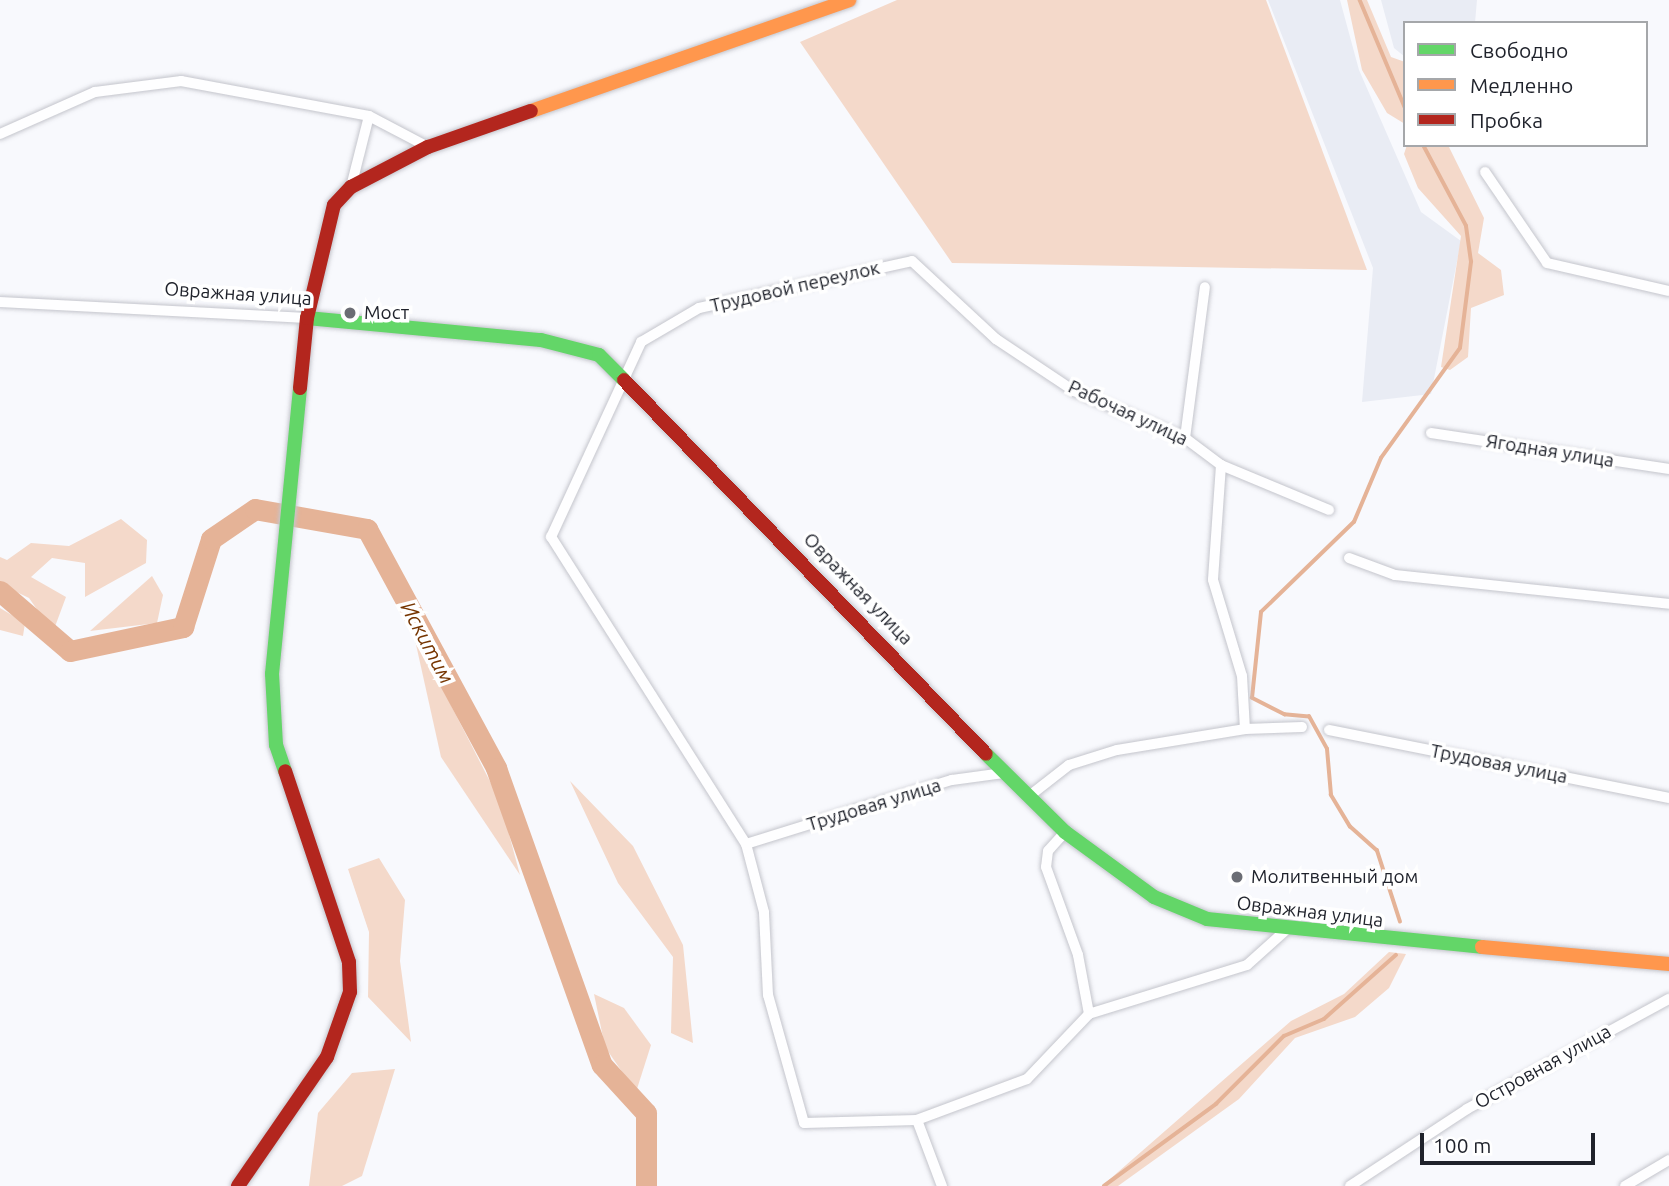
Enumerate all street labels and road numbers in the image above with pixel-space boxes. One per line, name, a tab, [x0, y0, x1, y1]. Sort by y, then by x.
street label: Трудовой переулок	[708, 256, 882, 318]
street label: Овражная улица	[164, 277, 312, 311]
street label: Рабочая улица	[1065, 375, 1191, 451]
street label: Ягодная улица	[1484, 430, 1616, 472]
street label: Овражная улица	[799, 528, 917, 650]
street label: Трудовая улица	[1429, 740, 1569, 788]
street label: Трудовая улица	[804, 774, 944, 836]
street label: Овражная улица	[1235, 892, 1385, 932]
street label: Островная улица	[1471, 1020, 1615, 1114]

